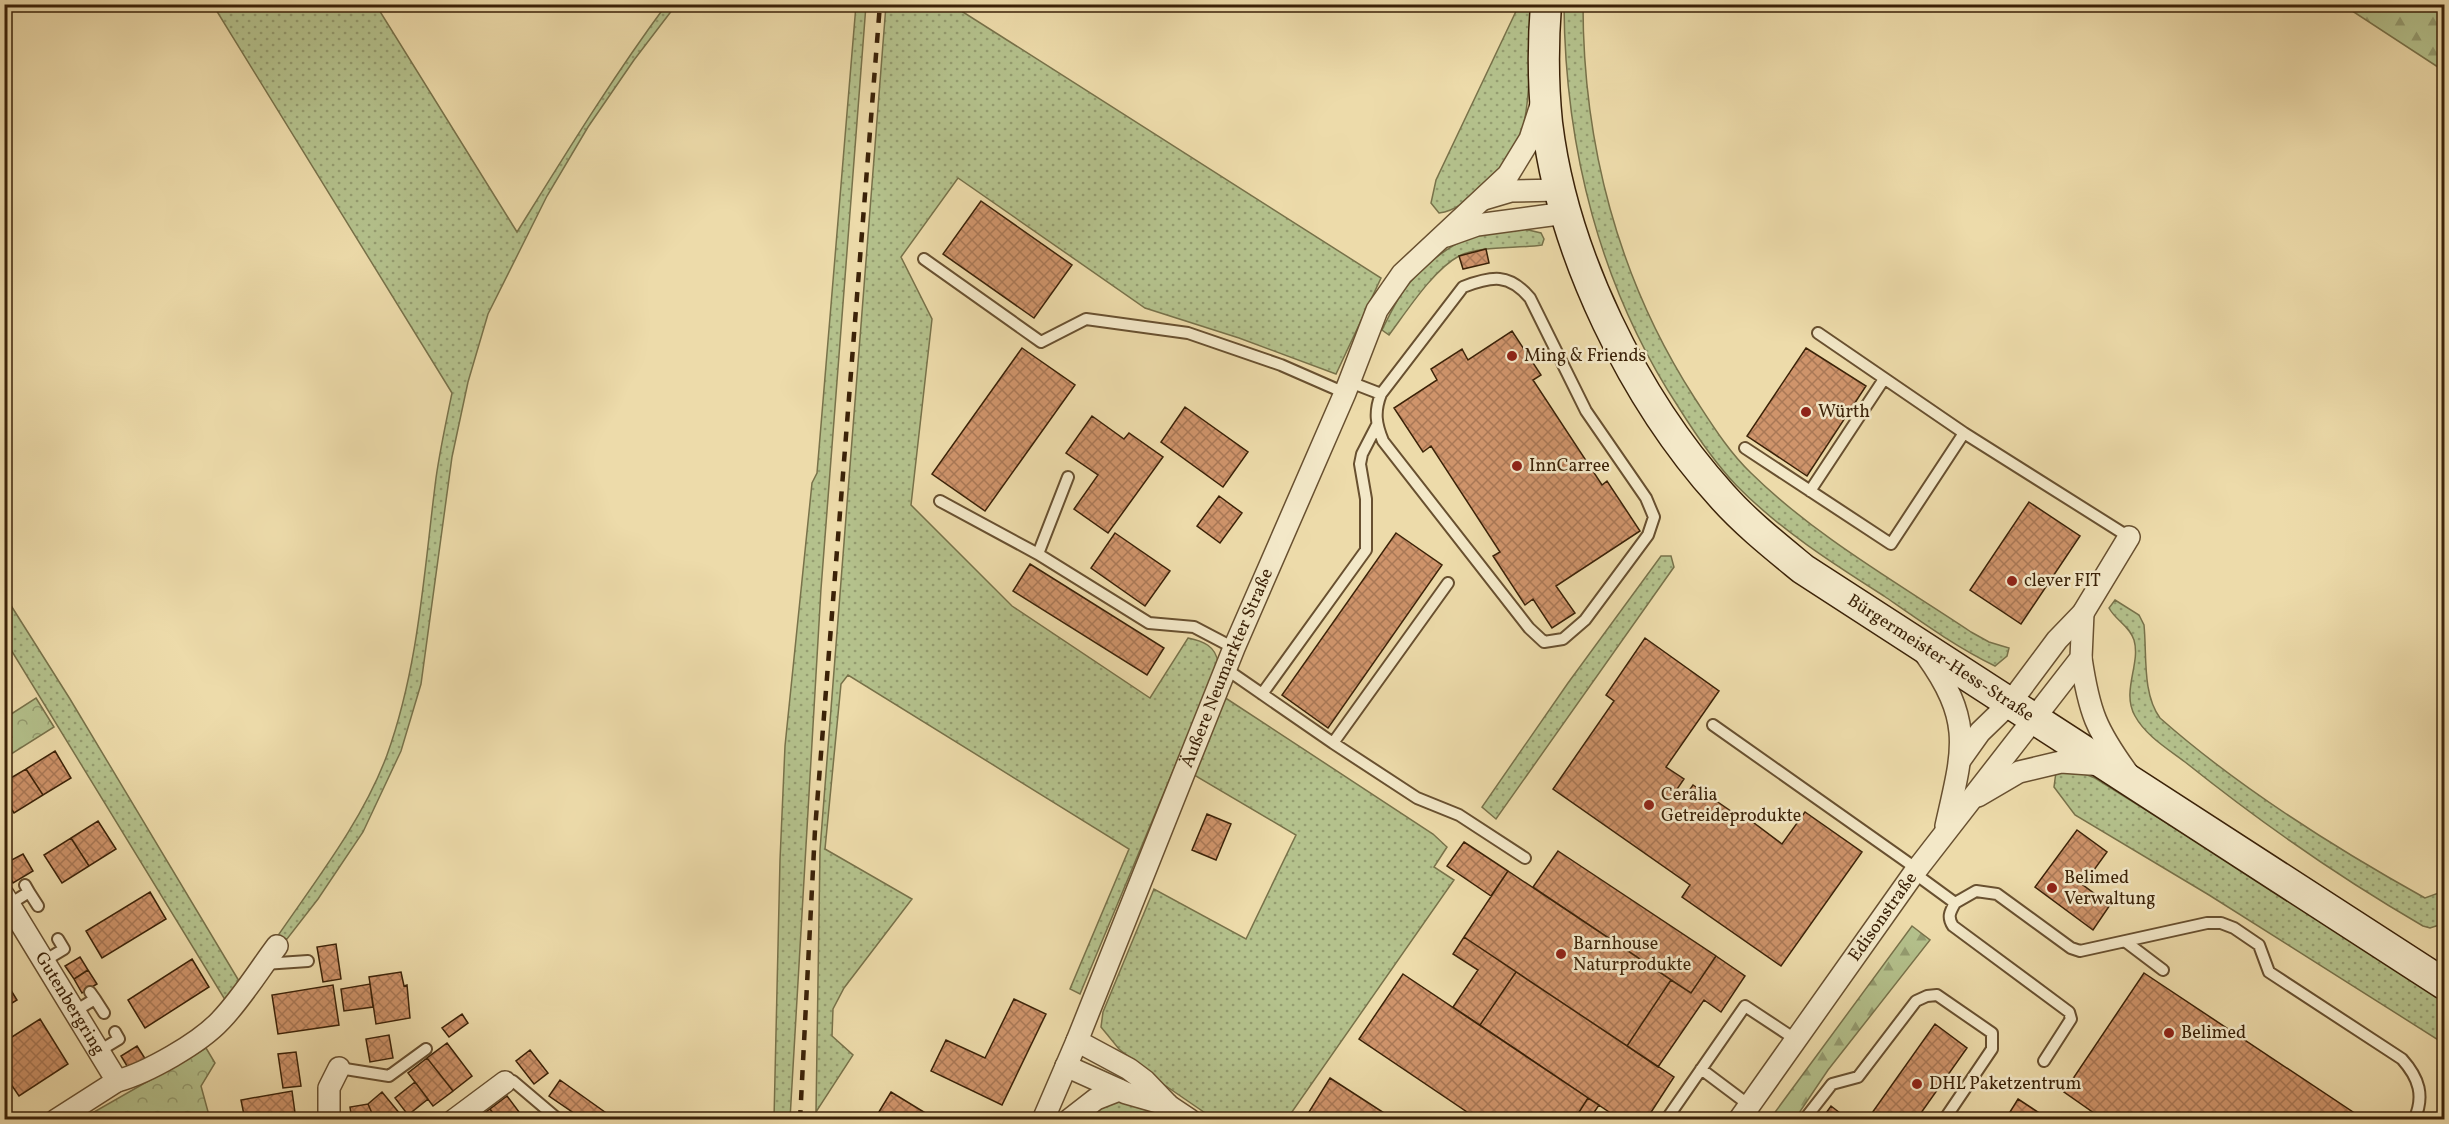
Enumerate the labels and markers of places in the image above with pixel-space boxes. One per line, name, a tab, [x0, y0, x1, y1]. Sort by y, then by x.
place label: Ming & Friends	[1524, 344, 1646, 369]
marker: Ming & Friends	[1505, 349, 1519, 363]
place label: Würth	[1818, 400, 1870, 425]
marker: Würth	[1799, 405, 1813, 419]
place label: InnCarree	[1529, 454, 1610, 479]
marker: InnCarree	[1510, 459, 1524, 473]
place label: clever FIT	[2024, 569, 2101, 594]
marker: clever FIT	[2005, 574, 2019, 588]
place label: Ceralia Getreideprodukte	[1661, 783, 1801, 829]
marker: Ceralia Getreideprodukte	[1642, 798, 1656, 812]
place label: Belimed Verwaltung	[2064, 866, 2155, 912]
marker: Belimed Verwaltung	[2045, 881, 2059, 895]
place label: Barnhouse Naturprodukte	[1573, 932, 1691, 978]
marker: Barnhouse Naturprodukte	[1554, 947, 1568, 961]
place label: Belimed	[2181, 1021, 2246, 1046]
marker: Belimed	[2162, 1026, 2176, 1040]
place label: DHL Paketzentrum	[1929, 1072, 2081, 1097]
marker: DHL Paketzentrum	[1910, 1077, 1924, 1091]

